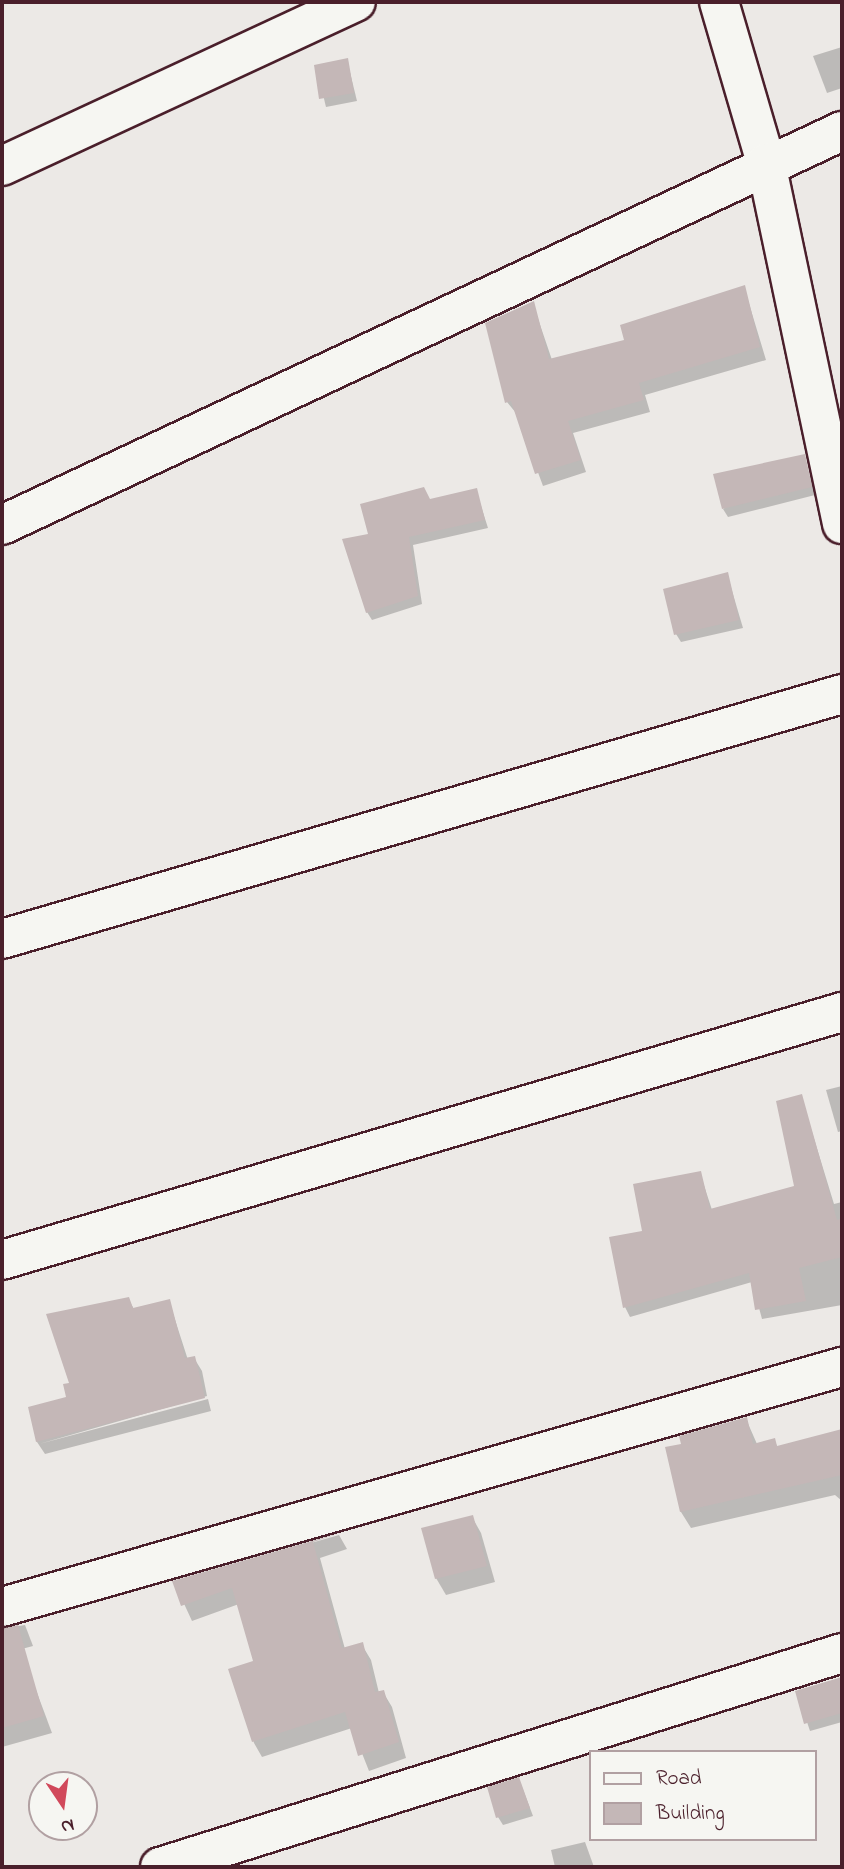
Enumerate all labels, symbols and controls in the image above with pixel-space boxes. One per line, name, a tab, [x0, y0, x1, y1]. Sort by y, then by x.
legend	[588, 1750, 816, 1841]
text: Road	[656, 1764, 702, 1794]
north arrow	[28, 1771, 98, 1841]
text: Building	[656, 1799, 725, 1829]
text: N	[58, 1810, 77, 1840]

